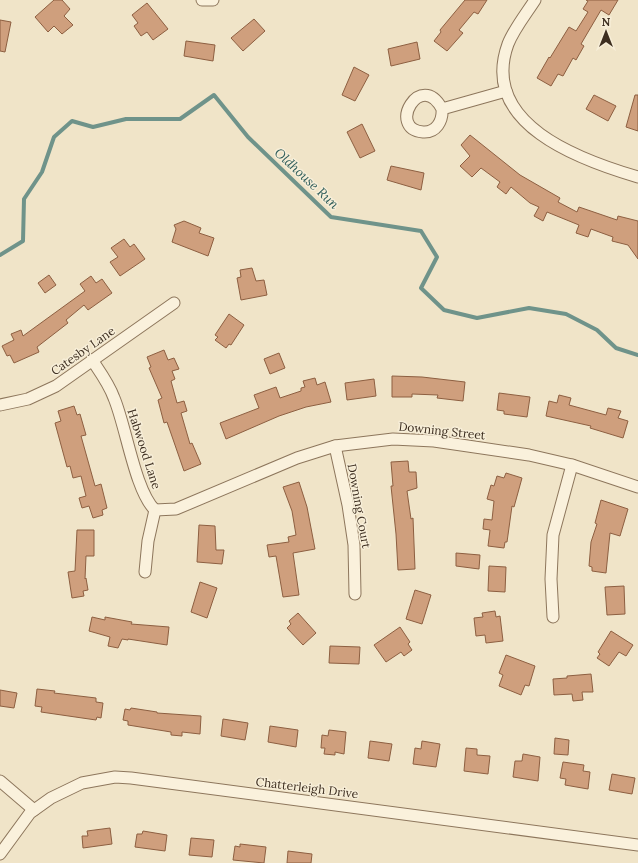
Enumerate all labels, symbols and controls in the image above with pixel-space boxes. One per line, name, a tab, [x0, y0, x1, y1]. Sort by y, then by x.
north arrow	[586, 12, 626, 52]
text: N	[602, 15, 611, 29]
water label: Oldhouse Run	[271, 144, 342, 213]
street label: Catesby Lane	[48, 323, 118, 378]
street label: Habwood Lane	[124, 407, 165, 491]
street label: Downing Street	[398, 418, 487, 443]
street label: Downing Court	[345, 462, 374, 550]
street label: Chatterleigh Drive	[255, 774, 360, 801]

